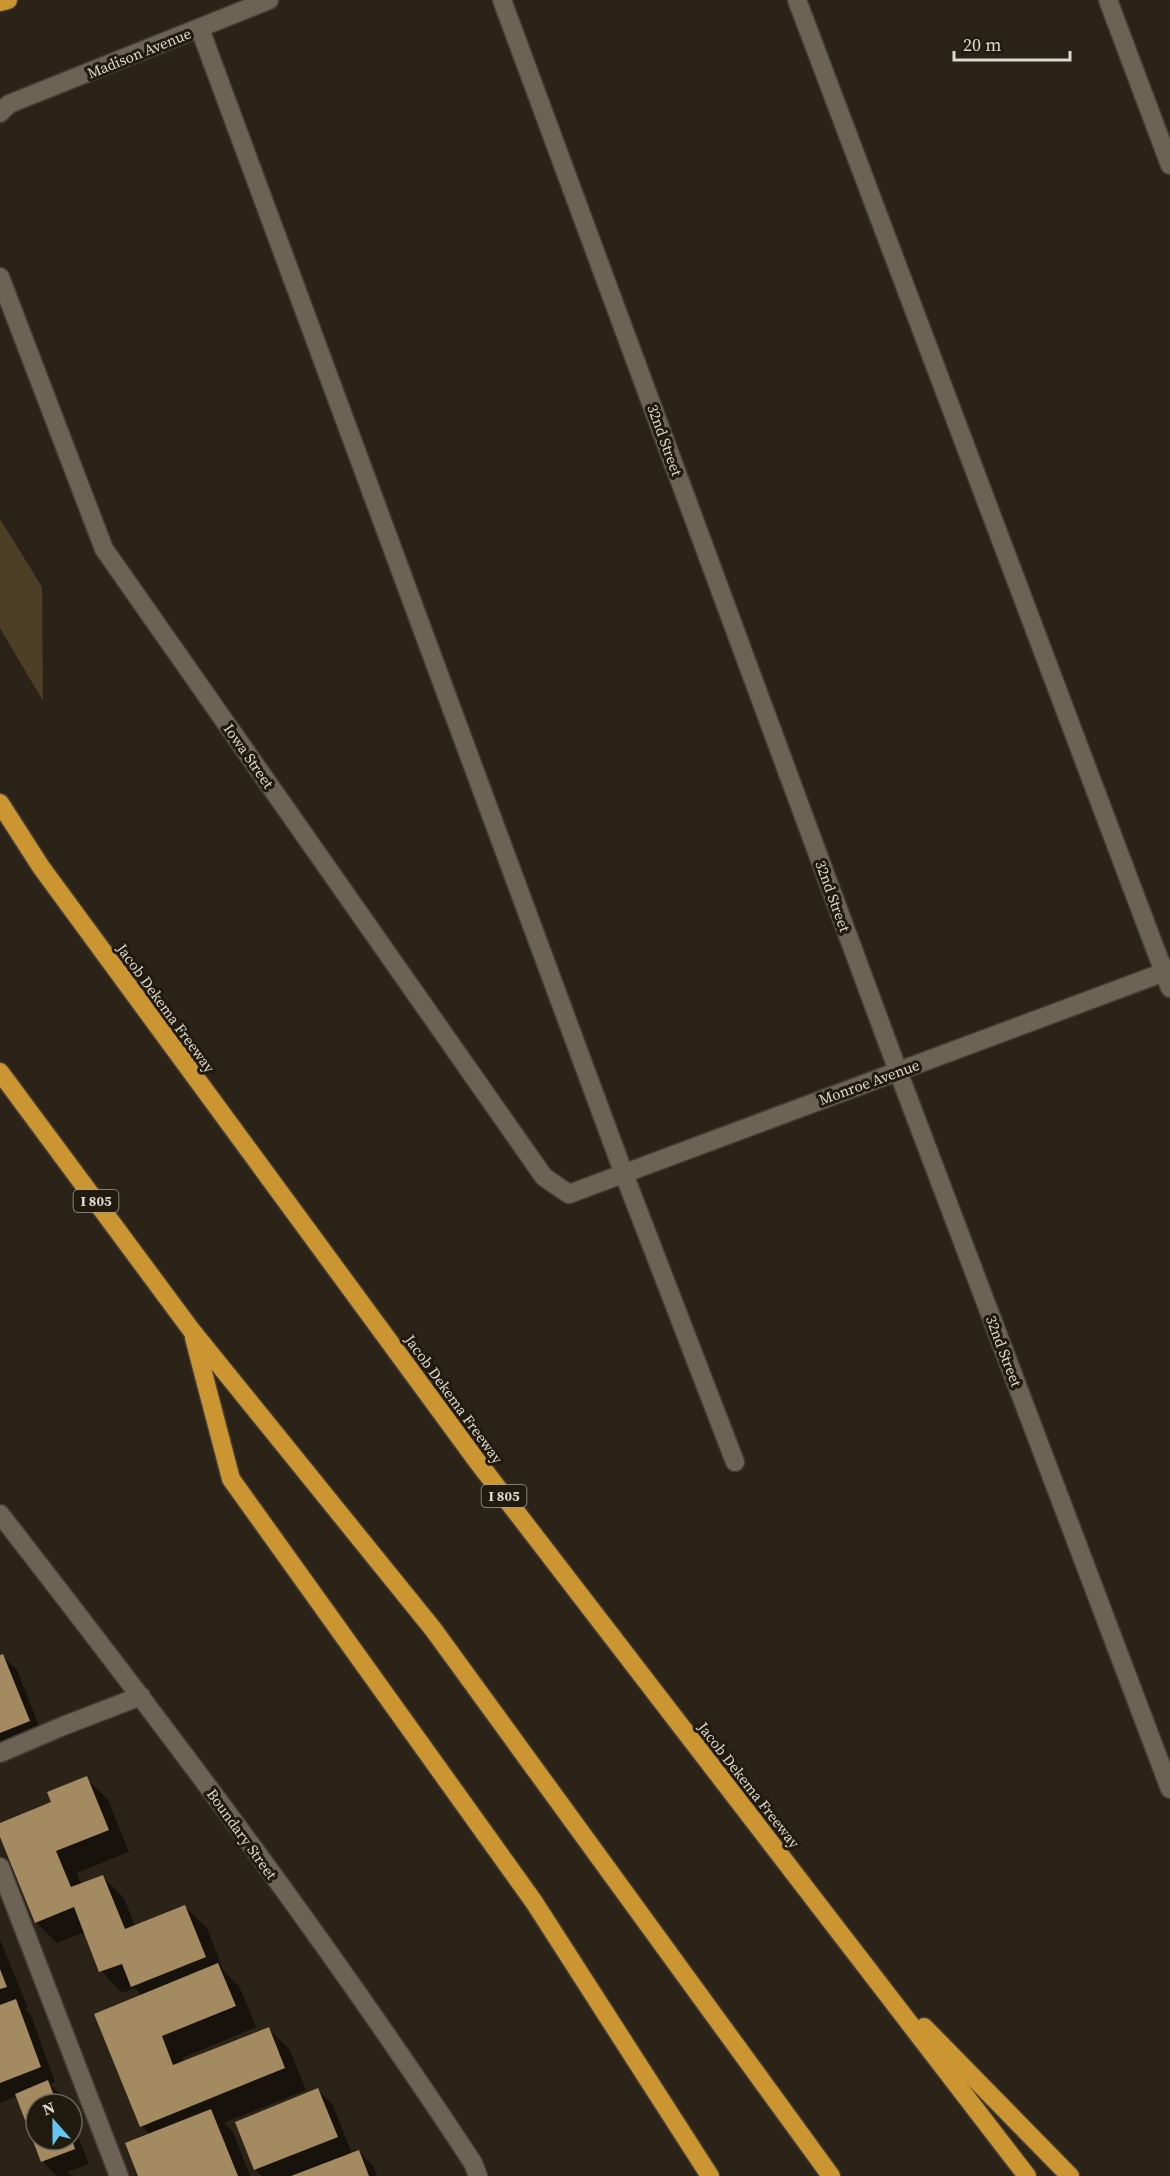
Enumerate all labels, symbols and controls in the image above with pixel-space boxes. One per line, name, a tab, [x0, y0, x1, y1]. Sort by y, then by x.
street label: Madison Avenue	[84, 22, 194, 83]
scale bar	[954, 24, 1070, 62]
text: 20 m	[963, 32, 1001, 57]
street label: 32nd Street	[642, 401, 688, 479]
street label: Iowa Street	[219, 719, 279, 793]
street label: 32nd Street	[810, 857, 856, 935]
street label: Jacob Dekema Freeway	[111, 938, 220, 1077]
street label: Monroe Avenue	[816, 1054, 922, 1110]
road number: I 805	[74, 1190, 118, 1212]
street label: 32nd Street	[981, 1312, 1027, 1390]
street label: Jacob Dekema Freeway	[399, 1329, 508, 1468]
road number: I 805	[482, 1485, 526, 1507]
street label: Jacob Dekema Freeway	[692, 1717, 805, 1853]
street label: Boundary Street	[202, 1784, 282, 1884]
north arrow	[24, 2092, 84, 2152]
text: N	[39, 2096, 58, 2120]

